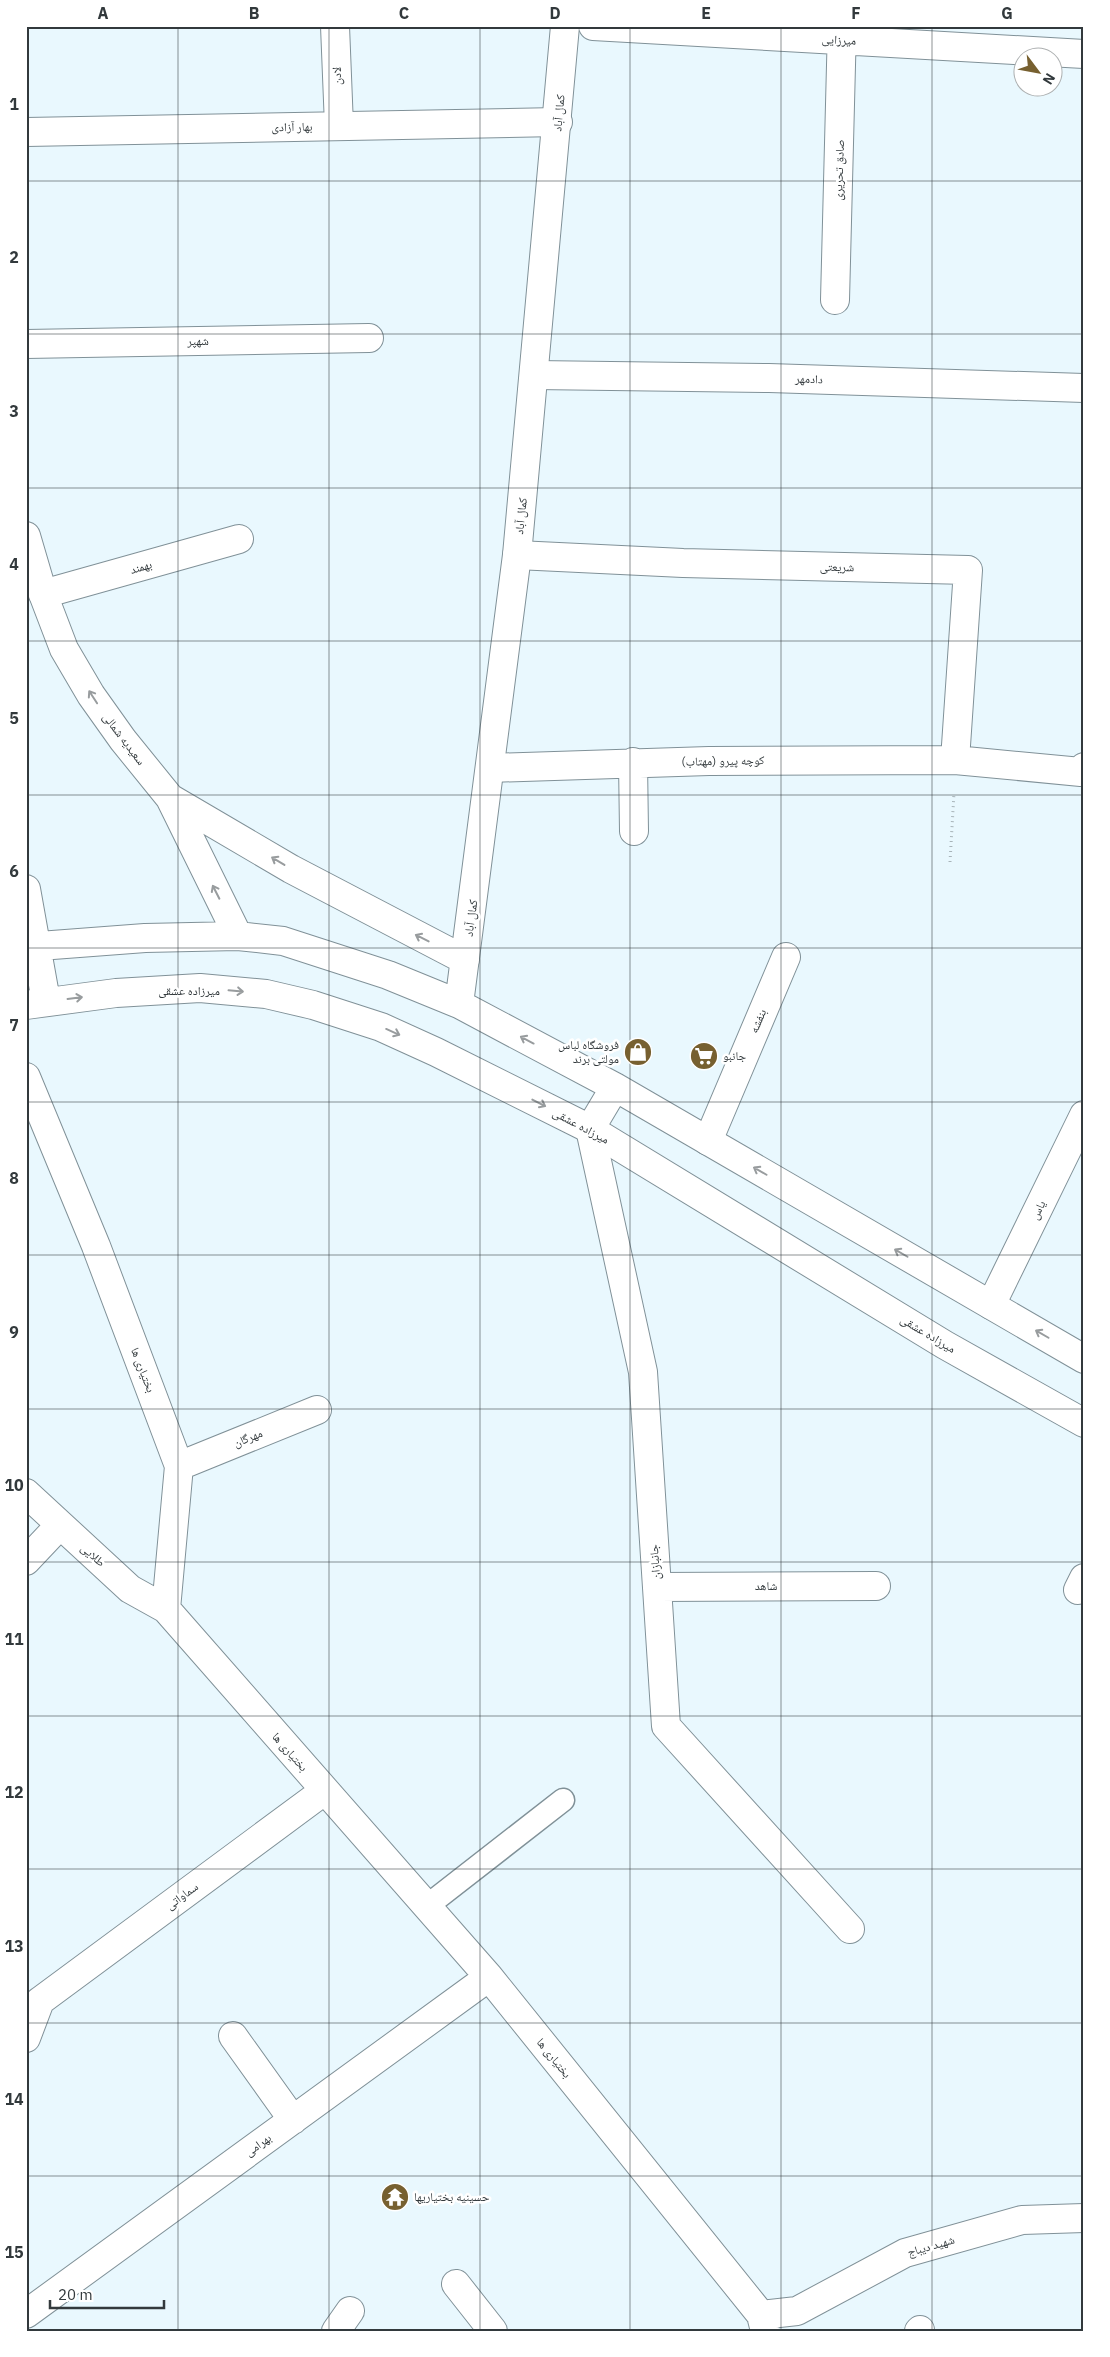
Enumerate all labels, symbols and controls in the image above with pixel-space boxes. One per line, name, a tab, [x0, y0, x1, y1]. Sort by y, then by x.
text: A	[98, 3, 109, 23]
text: B	[249, 3, 260, 23]
text: C	[399, 3, 409, 23]
text: D	[549, 3, 561, 23]
text: E	[701, 3, 711, 23]
text: F	[851, 3, 861, 23]
text: G	[1001, 3, 1013, 23]
street label: میرزایی	[821, 31, 857, 48]
north arrow	[1012, 48, 1062, 98]
street label: لادن	[329, 67, 344, 85]
text: N	[1039, 70, 1059, 88]
text: 1	[9, 94, 19, 114]
street label: کمال آباد	[549, 94, 568, 132]
street label: بهار آزادی	[271, 119, 313, 135]
street label: صادق تحریری	[830, 139, 847, 201]
text: 2	[9, 247, 19, 267]
street label: شهپر	[186, 333, 209, 348]
street label: دادمهر	[794, 370, 823, 386]
text: 3	[9, 401, 19, 421]
street label: کمال آباد	[511, 497, 530, 535]
text: 4	[9, 554, 19, 574]
street label: بهمند	[128, 556, 154, 577]
street label: شریعتی	[820, 559, 854, 575]
one-way arrow	[88, 690, 98, 704]
text: 5	[9, 708, 19, 728]
street label: سعیدیه شمالی	[100, 709, 149, 768]
street label: کوچه پیرو (مهتاب)	[681, 752, 765, 769]
one-way arrow	[272, 856, 286, 866]
text: 6	[9, 861, 19, 881]
one-way arrow	[211, 885, 221, 900]
street label: کمال آباد	[460, 898, 481, 937]
one-way arrow	[414, 933, 429, 943]
street label: میرزاده عشقی	[158, 983, 220, 998]
one-way arrow	[228, 987, 244, 996]
one-way arrow	[66, 993, 82, 1003]
street label: بنفشه	[746, 1006, 770, 1035]
text: 7	[9, 1015, 19, 1035]
one-way arrow	[385, 1028, 400, 1038]
one-way arrow	[520, 1035, 535, 1045]
place label: فروشگاه لباس مولتی برند	[558, 1037, 619, 1066]
shop icon: فروشگاه لباس مولتی برند	[623, 1037, 653, 1067]
supermarket icon: جانبو	[689, 1041, 719, 1071]
place label: جانبو	[723, 1048, 746, 1063]
one-way arrow	[531, 1099, 546, 1109]
street label: میرزاده عشقی	[550, 1104, 612, 1147]
one-way arrow	[754, 1166, 768, 1176]
text: 8	[9, 1168, 19, 1188]
street label: یاس	[1027, 1198, 1049, 1222]
one-way arrow	[894, 1248, 909, 1257]
street label: میرزاده عشقی	[898, 1311, 959, 1356]
text: 9	[9, 1322, 19, 1342]
one-way arrow	[1035, 1329, 1049, 1339]
street label: بختیاری ها	[128, 1345, 159, 1395]
street label: مهرگان	[231, 1425, 265, 1450]
text: 10	[4, 1475, 24, 1495]
street label: طلایی	[78, 1540, 109, 1570]
street label: جانبازان	[646, 1544, 664, 1580]
street label: شاهد	[755, 1578, 777, 1593]
text: 11	[4, 1629, 24, 1649]
street label: بختیاری ها	[269, 1729, 311, 1775]
text: 12	[4, 1782, 24, 1802]
street label: سماواتی	[162, 1879, 201, 1912]
text: 13	[4, 1936, 24, 1956]
street label: بختیاری ها	[533, 2035, 575, 2081]
text: 14	[4, 2089, 24, 2109]
street label: بهرامی	[241, 2130, 274, 2160]
temple icon: حسینیه بختیاریها	[380, 2182, 410, 2212]
place label: حسینیه بختیاریها	[414, 2189, 490, 2204]
street label: شهید دیباج	[905, 2232, 956, 2260]
text: 15	[4, 2242, 24, 2262]
scale bar	[50, 2277, 164, 2309]
text: 20 m	[58, 2285, 93, 2304]

